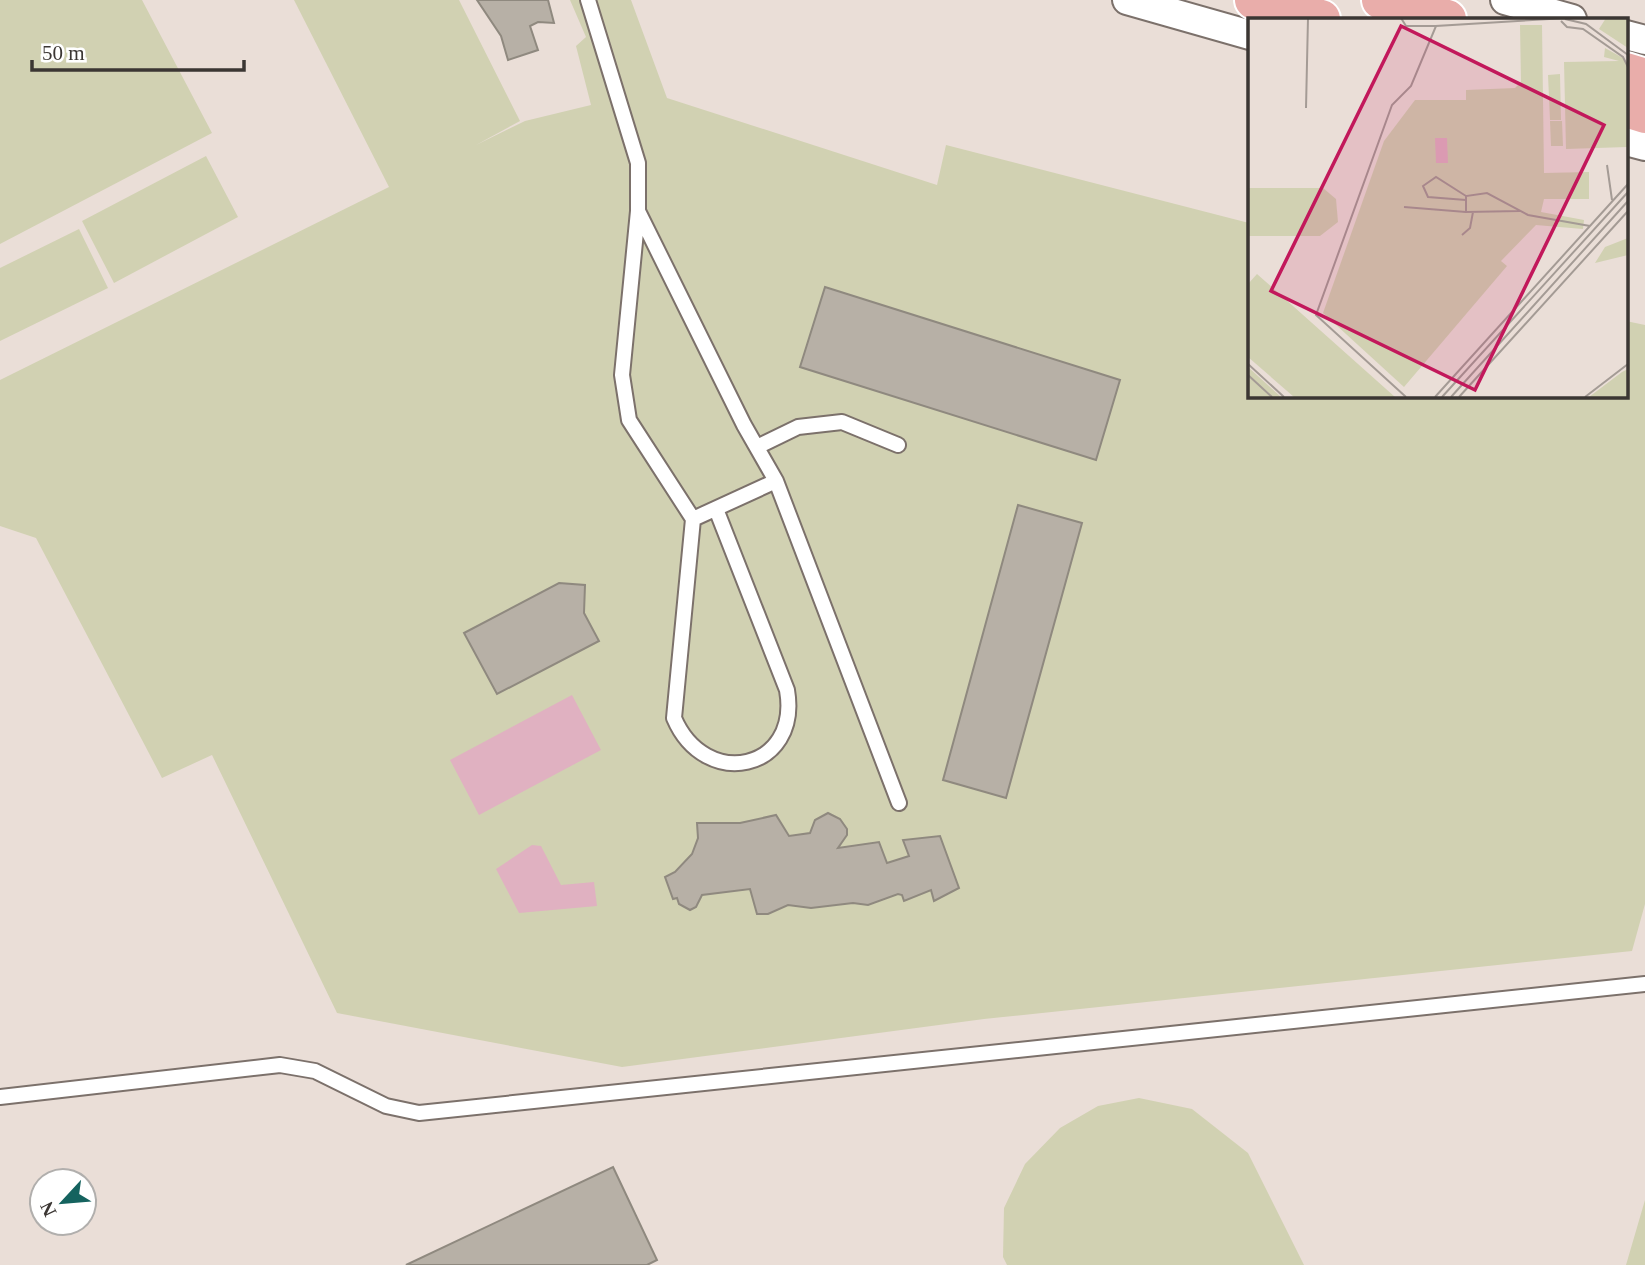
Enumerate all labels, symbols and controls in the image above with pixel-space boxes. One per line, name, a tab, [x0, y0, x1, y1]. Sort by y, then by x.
inset map	[1248, 18, 1628, 397]
scale bar	[32, 28, 243, 72]
text: 50 m	[42, 41, 85, 65]
north arrow	[28, 1167, 98, 1237]
text: N	[36, 1198, 61, 1220]

